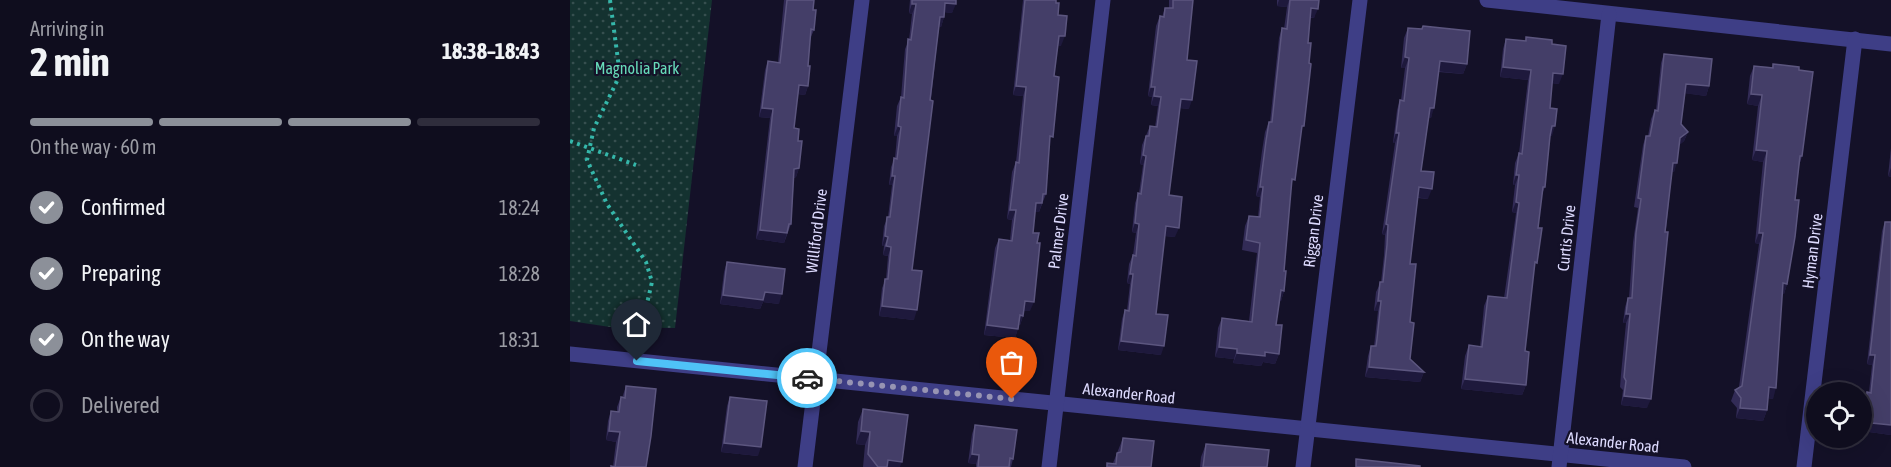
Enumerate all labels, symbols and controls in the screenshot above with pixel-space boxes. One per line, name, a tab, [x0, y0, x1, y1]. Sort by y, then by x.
text: Arriving in	[30, 17, 104, 40]
text: 18:38–18:43	[442, 38, 540, 64]
text: 2 min	[30, 40, 110, 84]
park label: Magnolia Park	[595, 59, 679, 78]
text: On the way · 60 m	[30, 135, 156, 158]
street label: Williford Drive	[802, 188, 830, 274]
icon: check	[30, 191, 63, 224]
street label: Palmer Drive	[1044, 192, 1072, 270]
text: Confirmed	[81, 194, 166, 220]
street label: Riggan Drive	[1300, 194, 1327, 269]
text: 18:24	[499, 196, 540, 219]
street label: Curtis Drive	[1554, 204, 1578, 272]
street label: Hyman Drive	[1798, 212, 1827, 290]
icon: check	[30, 257, 63, 290]
text: Preparing	[81, 260, 161, 286]
text: 18:28	[499, 262, 540, 285]
pin	[611, 299, 662, 361]
icon: home	[620, 308, 653, 341]
icon: check	[30, 323, 63, 356]
text: On the way	[81, 326, 170, 352]
text: 18:31	[499, 328, 540, 351]
pin	[986, 337, 1037, 399]
icon: bag	[995, 346, 1028, 379]
courier	[777, 348, 837, 408]
icon: car	[791, 362, 824, 395]
street label: Alexander Road	[1082, 379, 1176, 407]
map controls	[1806, 382, 1872, 448]
button: locate	[1806, 382, 1872, 448]
text: Delivered	[81, 392, 160, 418]
street label: Alexander Road	[1566, 428, 1660, 456]

